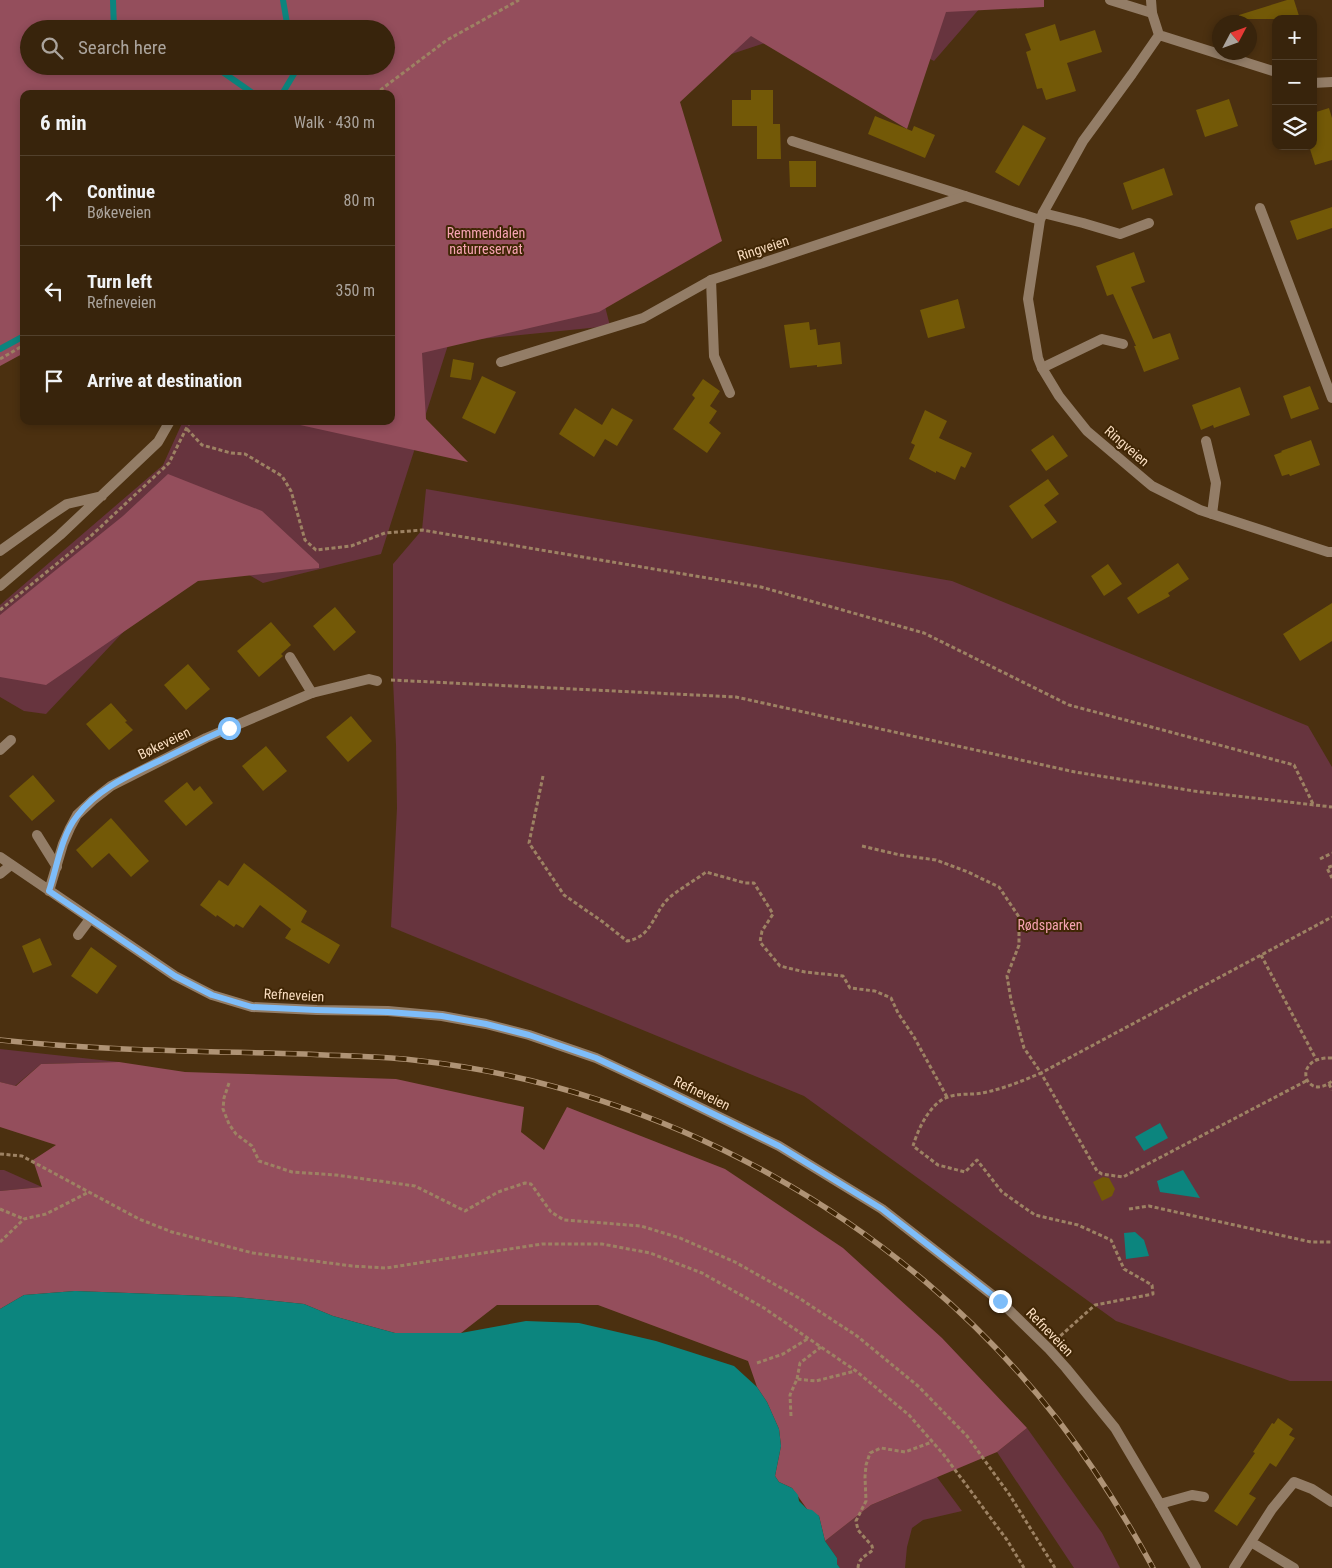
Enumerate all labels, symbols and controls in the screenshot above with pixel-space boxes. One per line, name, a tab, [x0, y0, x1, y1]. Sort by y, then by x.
north arrow	[1212, 15, 1257, 60]
map controls	[1272, 15, 1317, 150]
button: +	[1272, 15, 1317, 60]
search box	[20, 20, 395, 75]
icon: search	[38, 34, 66, 62]
text: Search here	[78, 36, 166, 59]
button: −	[1272, 60, 1317, 105]
button: layers	[1272, 105, 1317, 150]
text: 6 min	[40, 111, 87, 135]
text: Walk · 430 m	[294, 113, 375, 132]
text: Continue	[87, 180, 155, 203]
icon: ahead	[40, 187, 68, 215]
text: 80 m	[343, 191, 375, 210]
text: Bøkeveien	[87, 203, 151, 222]
park label: Remmendalen naturreservat	[447, 225, 525, 257]
street label: Ringveien	[735, 232, 791, 264]
text: Turn left	[87, 270, 152, 293]
icon: left	[40, 277, 68, 305]
text: 350 m	[336, 281, 375, 300]
text: Refneveien	[87, 293, 156, 312]
icon: arrive	[40, 367, 68, 395]
text: Arrive at destination	[87, 369, 242, 392]
street label: Ringveien	[1102, 422, 1152, 470]
route start	[218, 717, 241, 740]
street label: Bøkeveien	[135, 723, 193, 763]
park label: Rødsparken	[1017, 917, 1083, 933]
street label: Refneveien	[263, 985, 325, 1005]
street label: Refneveien	[671, 1073, 733, 1113]
route end	[989, 1290, 1012, 1313]
street label: Refneveien	[1023, 1305, 1077, 1359]

